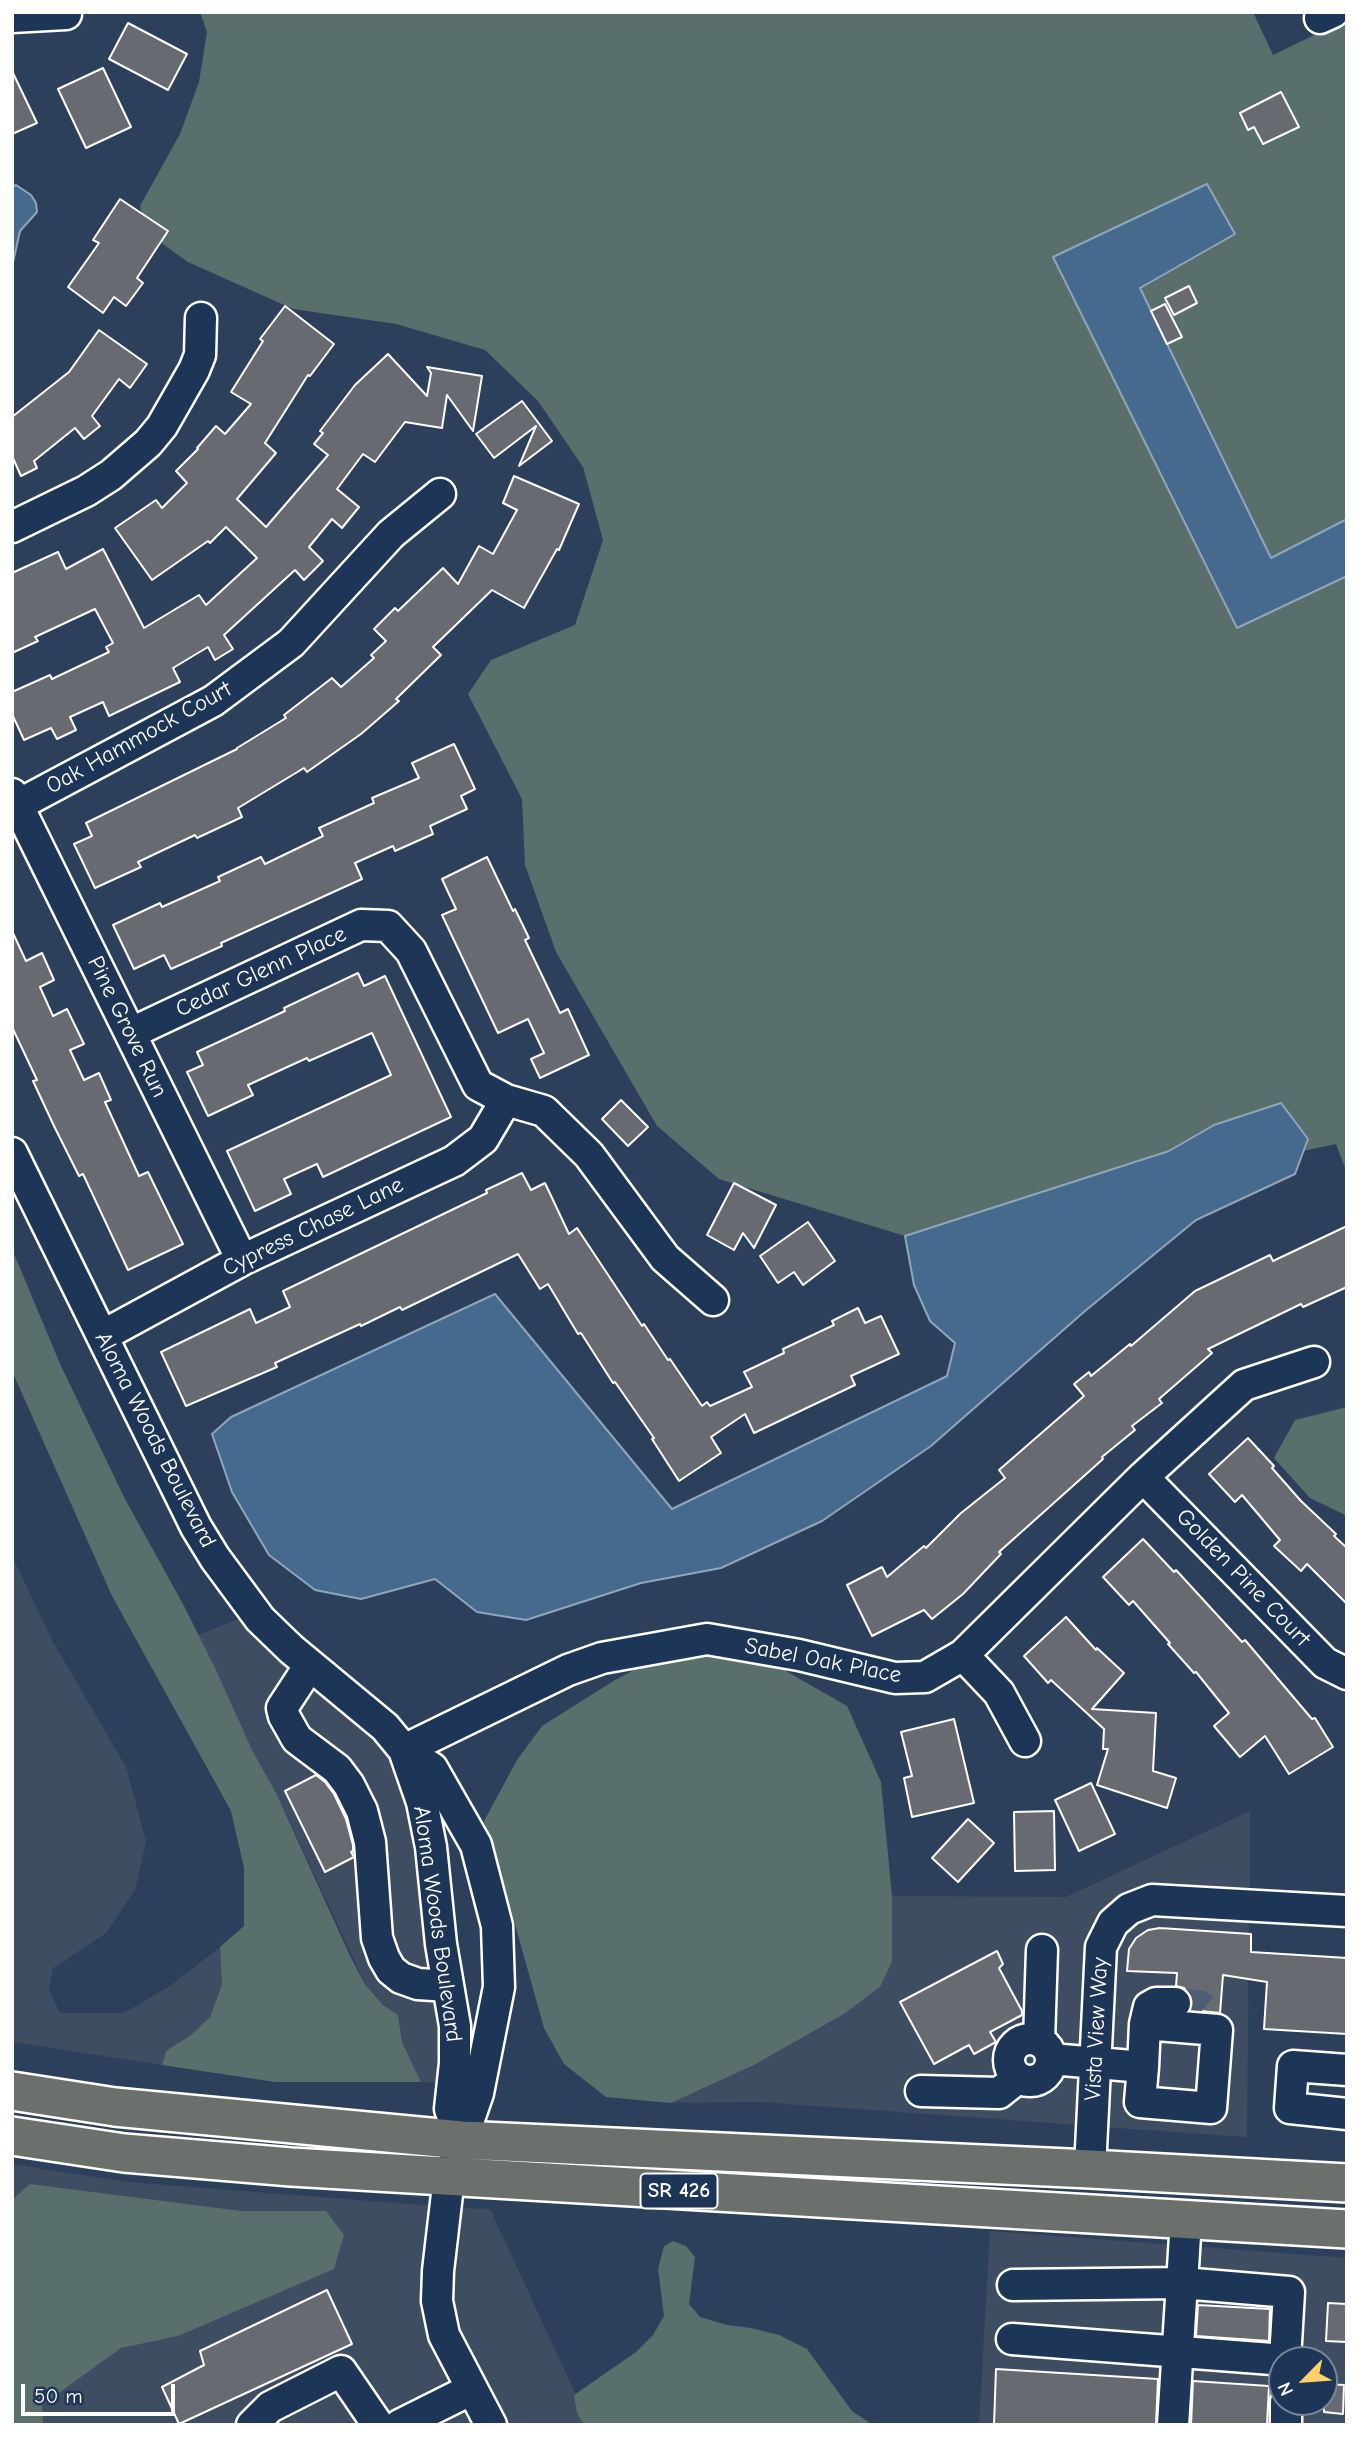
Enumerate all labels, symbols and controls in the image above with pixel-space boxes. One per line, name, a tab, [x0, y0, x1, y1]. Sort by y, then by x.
street label: Oak Hammock Court	[41, 676, 237, 800]
street label: Cedar Glenn Place	[171, 920, 351, 1024]
street label: Pine Grove Run	[81, 952, 173, 1102]
street label: Cypress Chase Lane	[218, 1171, 408, 1283]
street label: Aloma Woods Boulevard	[89, 1328, 221, 1552]
street label: Golden Pine Court	[1170, 1503, 1316, 1653]
street label: Sabel Oak Place	[742, 1632, 904, 1690]
street label: Aloma Woods Boulevard	[407, 1804, 467, 2044]
street label: Vista View Way	[1079, 1957, 1115, 2101]
road number: SR 426	[640, 2174, 718, 2208]
north arrow	[1268, 2346, 1338, 2416]
scale bar	[24, 2370, 178, 2414]
text: N	[1273, 2379, 1298, 2399]
text: 50 m	[34, 2384, 83, 2408]

